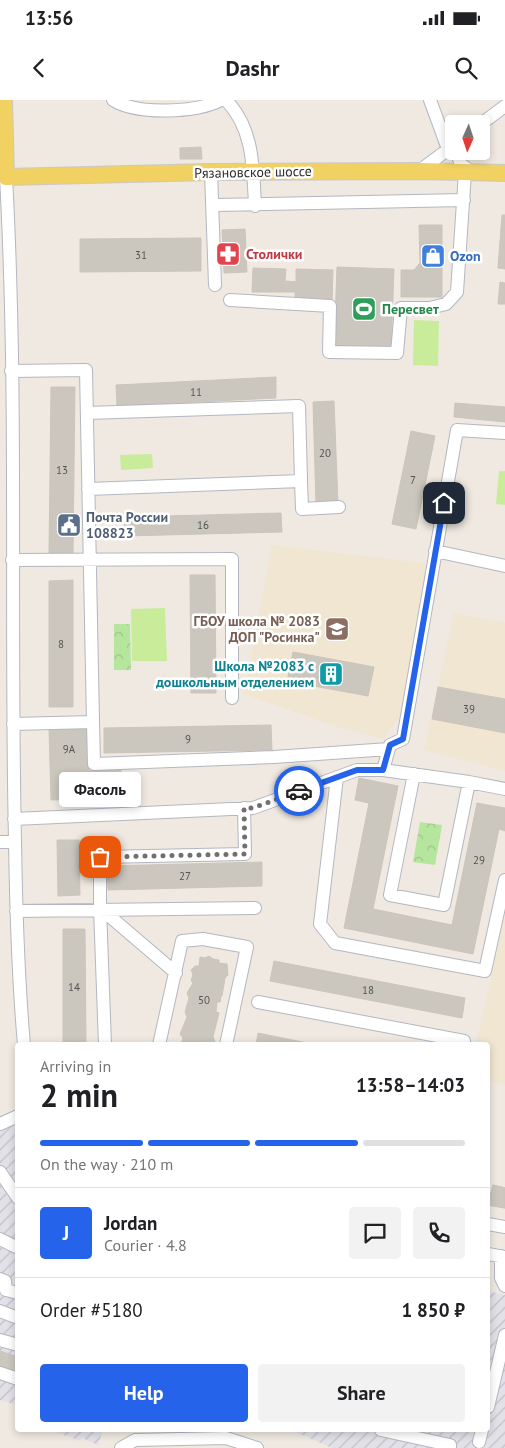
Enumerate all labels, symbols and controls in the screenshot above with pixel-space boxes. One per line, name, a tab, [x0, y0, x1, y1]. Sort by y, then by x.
text: 13:56	[25, 6, 73, 30]
icon: back	[25, 54, 53, 82]
text: Dashr	[225, 54, 280, 82]
icon: search	[452, 54, 480, 82]
north arrow	[445, 115, 490, 160]
map controls	[445, 115, 490, 160]
street label: Рязановское шоссе	[194, 162, 312, 182]
pharmacy icon: Столички	[215, 241, 241, 267]
shop icon: Ozon	[420, 243, 446, 269]
place label: Столички	[246, 245, 302, 263]
place label: Ozon	[450, 247, 481, 265]
house number: 31	[135, 248, 147, 262]
sports icon: Пересвет	[351, 296, 377, 322]
place label: Пересвет	[382, 300, 439, 318]
house number: 11	[190, 385, 202, 399]
house number: 20	[319, 446, 331, 460]
house number: 13	[56, 463, 68, 477]
house number: 7	[410, 473, 416, 487]
pin	[423, 482, 465, 524]
icon: home	[430, 489, 458, 517]
place label: Почта России 108823	[86, 508, 168, 542]
public building icon: Почта России 108823	[56, 512, 82, 538]
house number: 16	[197, 518, 209, 532]
place label: ГБОУ школа № 2083 ДОП "Росинка"	[194, 612, 320, 646]
school or university icon: ГБОУ школа № 2083 ДОП "Росинка"	[324, 616, 350, 642]
house number: 8	[58, 637, 64, 651]
place label: Школа №2083 с дошкольным отделением	[155, 657, 314, 691]
building icon: Школа №2083 с дошкольным отделением	[318, 661, 344, 687]
house number: 39	[463, 702, 475, 716]
house number: 9	[185, 732, 191, 746]
house number: 9А	[63, 742, 76, 756]
courier	[274, 766, 324, 816]
callout: Фасоль	[59, 772, 141, 807]
icon: car	[285, 777, 313, 805]
text: Фасоль	[74, 779, 126, 799]
pin	[79, 836, 121, 878]
icon: bag	[86, 843, 114, 871]
house number: 29	[473, 853, 485, 867]
house number: 27	[179, 869, 191, 883]
house number: 14	[68, 980, 80, 994]
house number: 18	[362, 983, 374, 997]
house number: 50	[198, 993, 210, 1007]
text: Arriving in	[40, 1056, 111, 1076]
text: 13:58–14:03	[356, 1073, 465, 1097]
text: 2 min	[40, 1074, 118, 1116]
text: On the way · 210 m	[40, 1154, 173, 1174]
button: chat	[349, 1207, 401, 1259]
button: phone	[413, 1207, 465, 1259]
text: Jordan	[104, 1211, 157, 1235]
text: J	[63, 1221, 69, 1245]
text: Courier · 4.8	[104, 1235, 187, 1255]
text: Order #5180	[40, 1298, 143, 1322]
text: 1 850 ₽	[402, 1298, 465, 1322]
button: Help	[40, 1364, 248, 1422]
button: Share	[258, 1364, 465, 1422]

